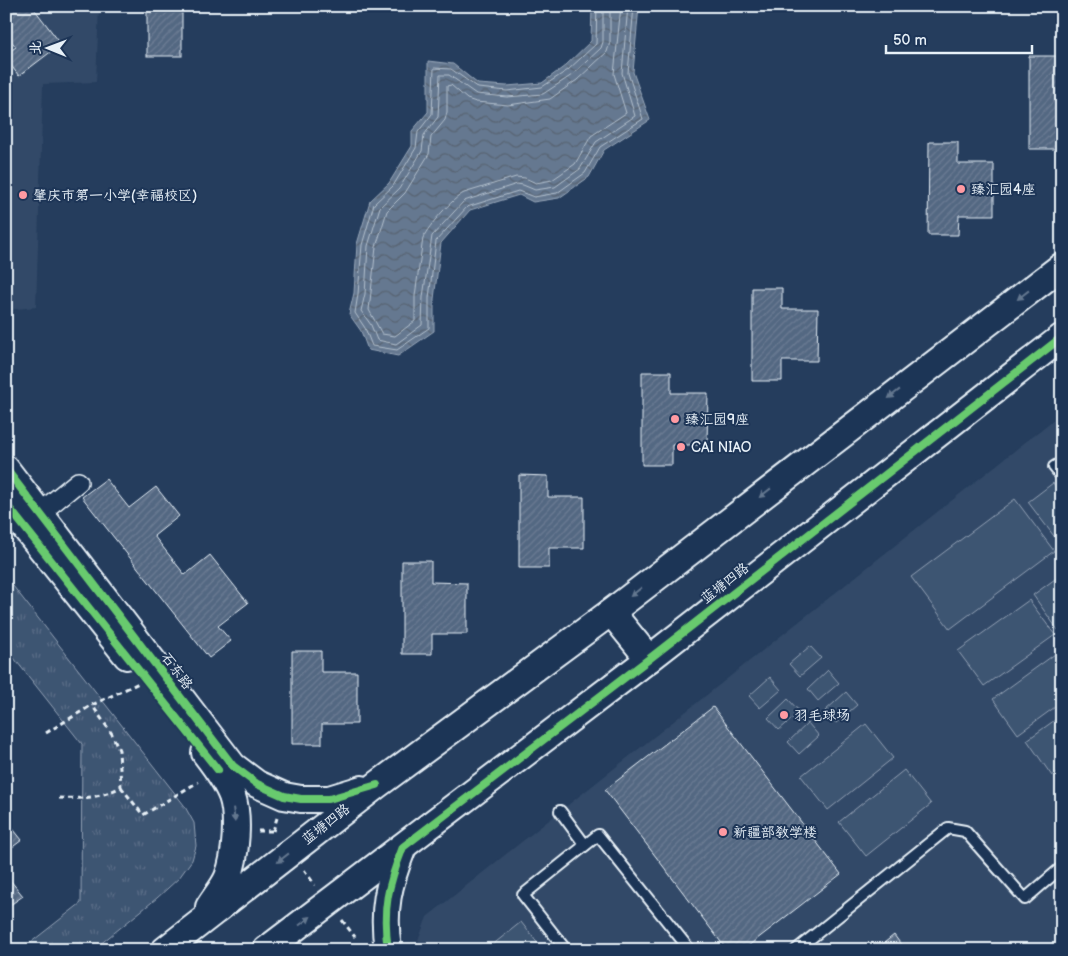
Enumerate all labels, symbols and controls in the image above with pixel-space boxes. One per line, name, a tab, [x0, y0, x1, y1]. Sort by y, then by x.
north arrow	[22, 22, 72, 72]
scale bar	[886, 22, 1032, 54]
text: 50 m	[893, 31, 927, 50]
text: 北	[27, 41, 44, 55]
place label: 臻汇园4座	[971, 181, 1036, 198]
marker: 臻汇园4座	[955, 183, 967, 195]
place label: 肇庆市第一小学(幸福校区)	[33, 187, 197, 204]
marker: 肇庆市第一小学(幸福校区)	[17, 189, 29, 201]
one-way arrow	[1017, 290, 1030, 301]
one-way arrow	[888, 389, 901, 400]
place label: 臻汇园9座	[685, 411, 749, 428]
marker: 臻汇园9座	[669, 413, 681, 425]
place label: CAI NIAO	[691, 439, 752, 456]
marker: CAI NIAO	[675, 441, 687, 453]
one-way arrow	[759, 488, 772, 499]
street label: 蓝塘四路	[698, 559, 752, 607]
one-way arrow	[629, 587, 643, 597]
street label: 石东路	[158, 649, 196, 693]
place label: 羽毛球场	[794, 707, 850, 724]
marker: 羽毛球场	[778, 709, 790, 721]
street label: 蓝塘四路	[299, 800, 353, 848]
one-way arrow	[230, 807, 238, 823]
place label: 新疆部教学楼	[733, 824, 817, 841]
marker: 新疆部教学楼	[717, 826, 729, 838]
one-way arrow	[277, 852, 290, 863]
one-way arrow	[298, 915, 311, 926]

